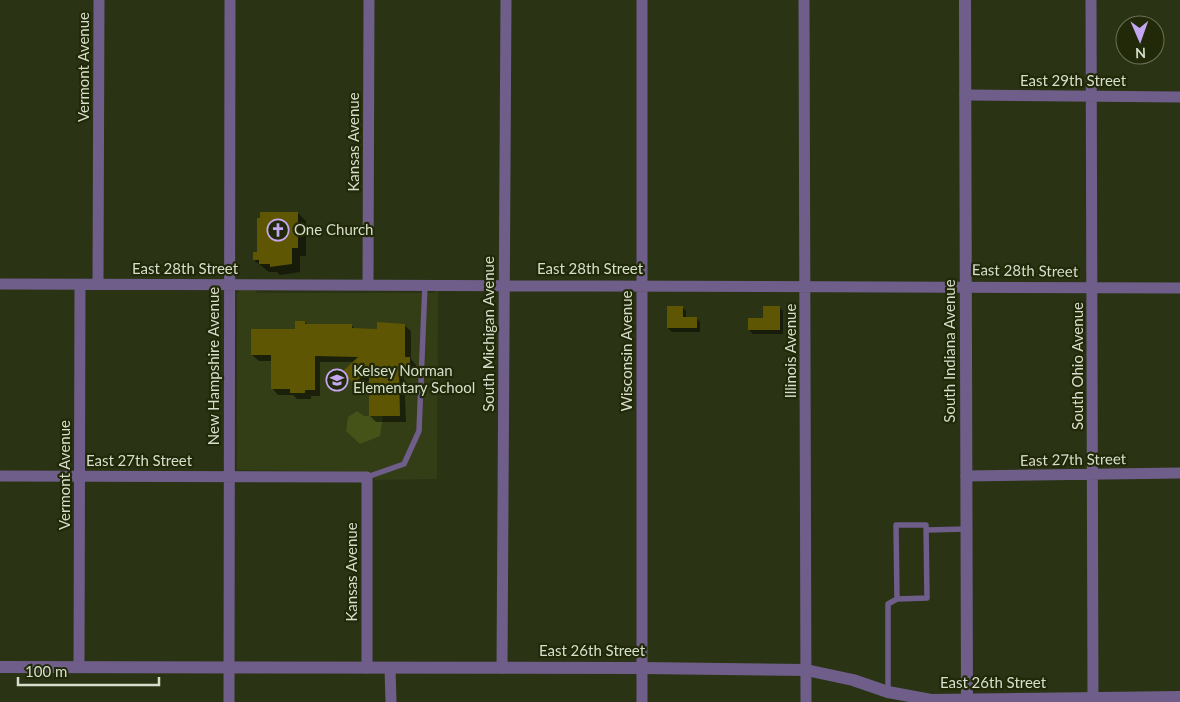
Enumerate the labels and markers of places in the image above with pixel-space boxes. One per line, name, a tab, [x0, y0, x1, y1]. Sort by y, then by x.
church icon: One Church	[266, 218, 290, 242]
place label: One Church	[294, 220, 373, 238]
place label: Kelsey Norman Elementary School	[353, 361, 475, 396]
school or university icon: Kelsey Norman Elementary School	[325, 368, 349, 392]

